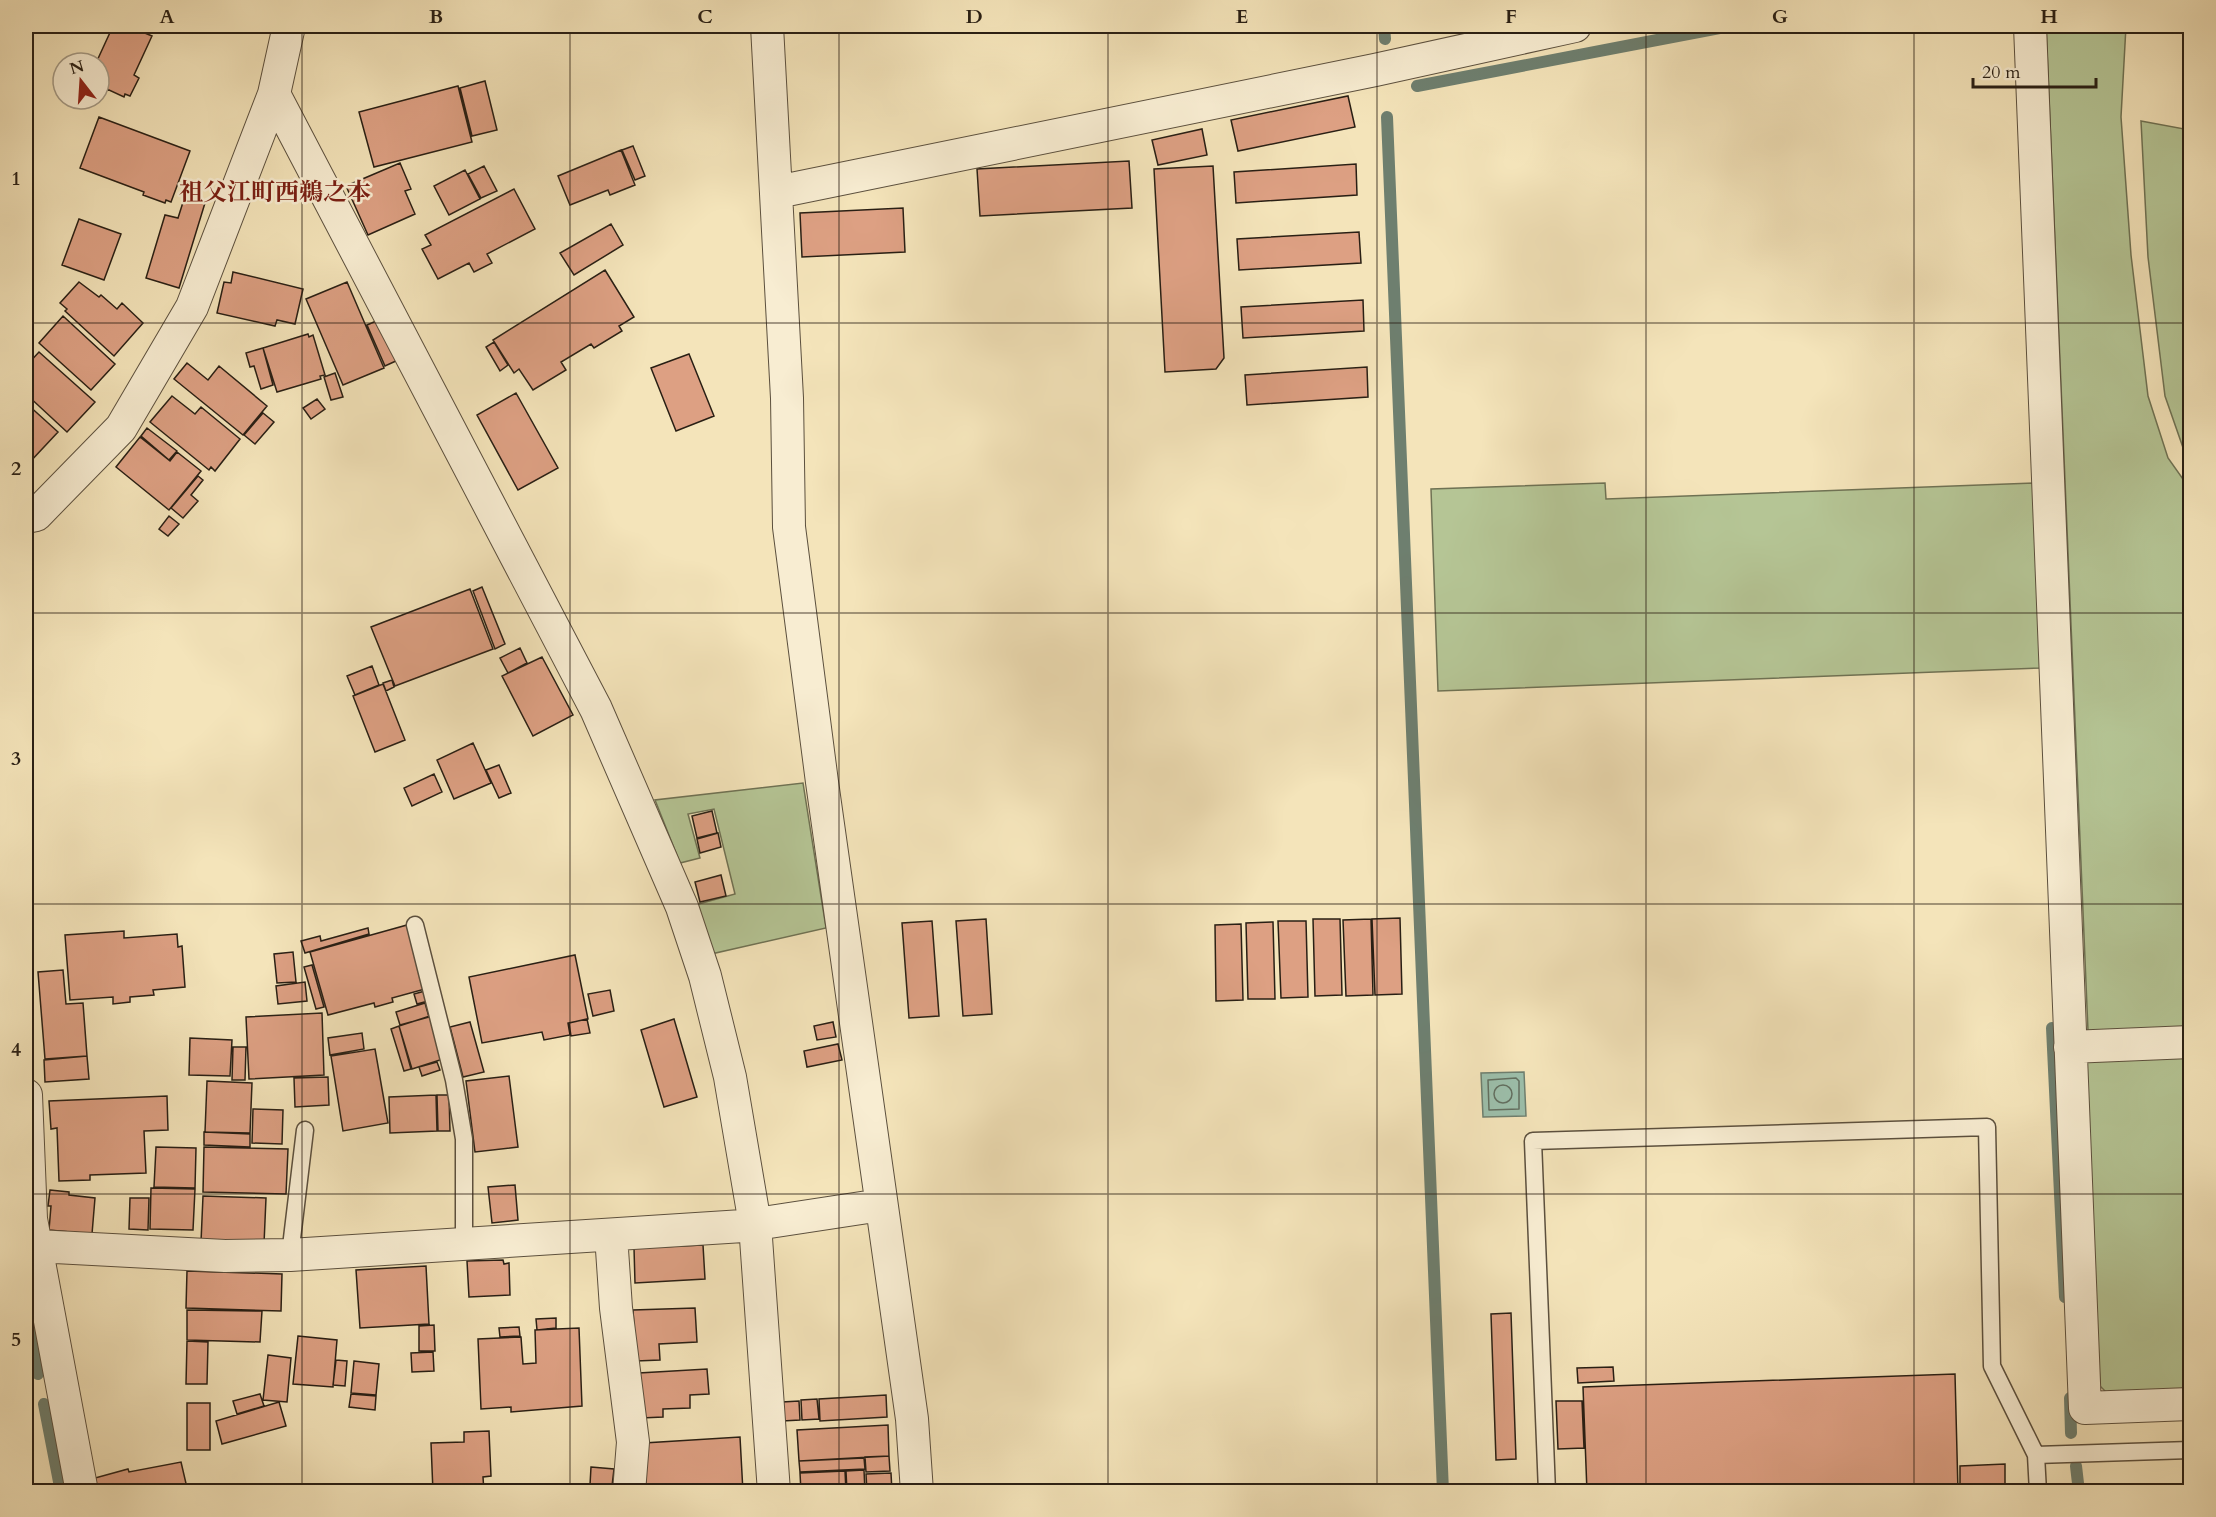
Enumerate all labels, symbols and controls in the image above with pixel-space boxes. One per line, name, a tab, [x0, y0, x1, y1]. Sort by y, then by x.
text: A	[159, 3, 175, 30]
text: B	[429, 3, 443, 30]
text: C	[697, 3, 713, 30]
text: D	[965, 3, 983, 30]
text: E	[1236, 3, 1248, 30]
text: F	[1505, 3, 1517, 30]
text: G	[1772, 3, 1788, 30]
text: H	[2040, 3, 2058, 30]
north arrow	[51, 51, 111, 111]
scale bar	[1973, 51, 2096, 89]
text: N	[67, 55, 87, 80]
text: 20 m	[1982, 60, 2021, 85]
text: 1	[11, 165, 21, 192]
district label: 祖父江町西鵜之本	[179, 176, 371, 209]
text: 2	[11, 455, 21, 482]
text: 3	[11, 745, 21, 772]
text: 4	[11, 1036, 21, 1063]
text: 5	[11, 1326, 21, 1353]

